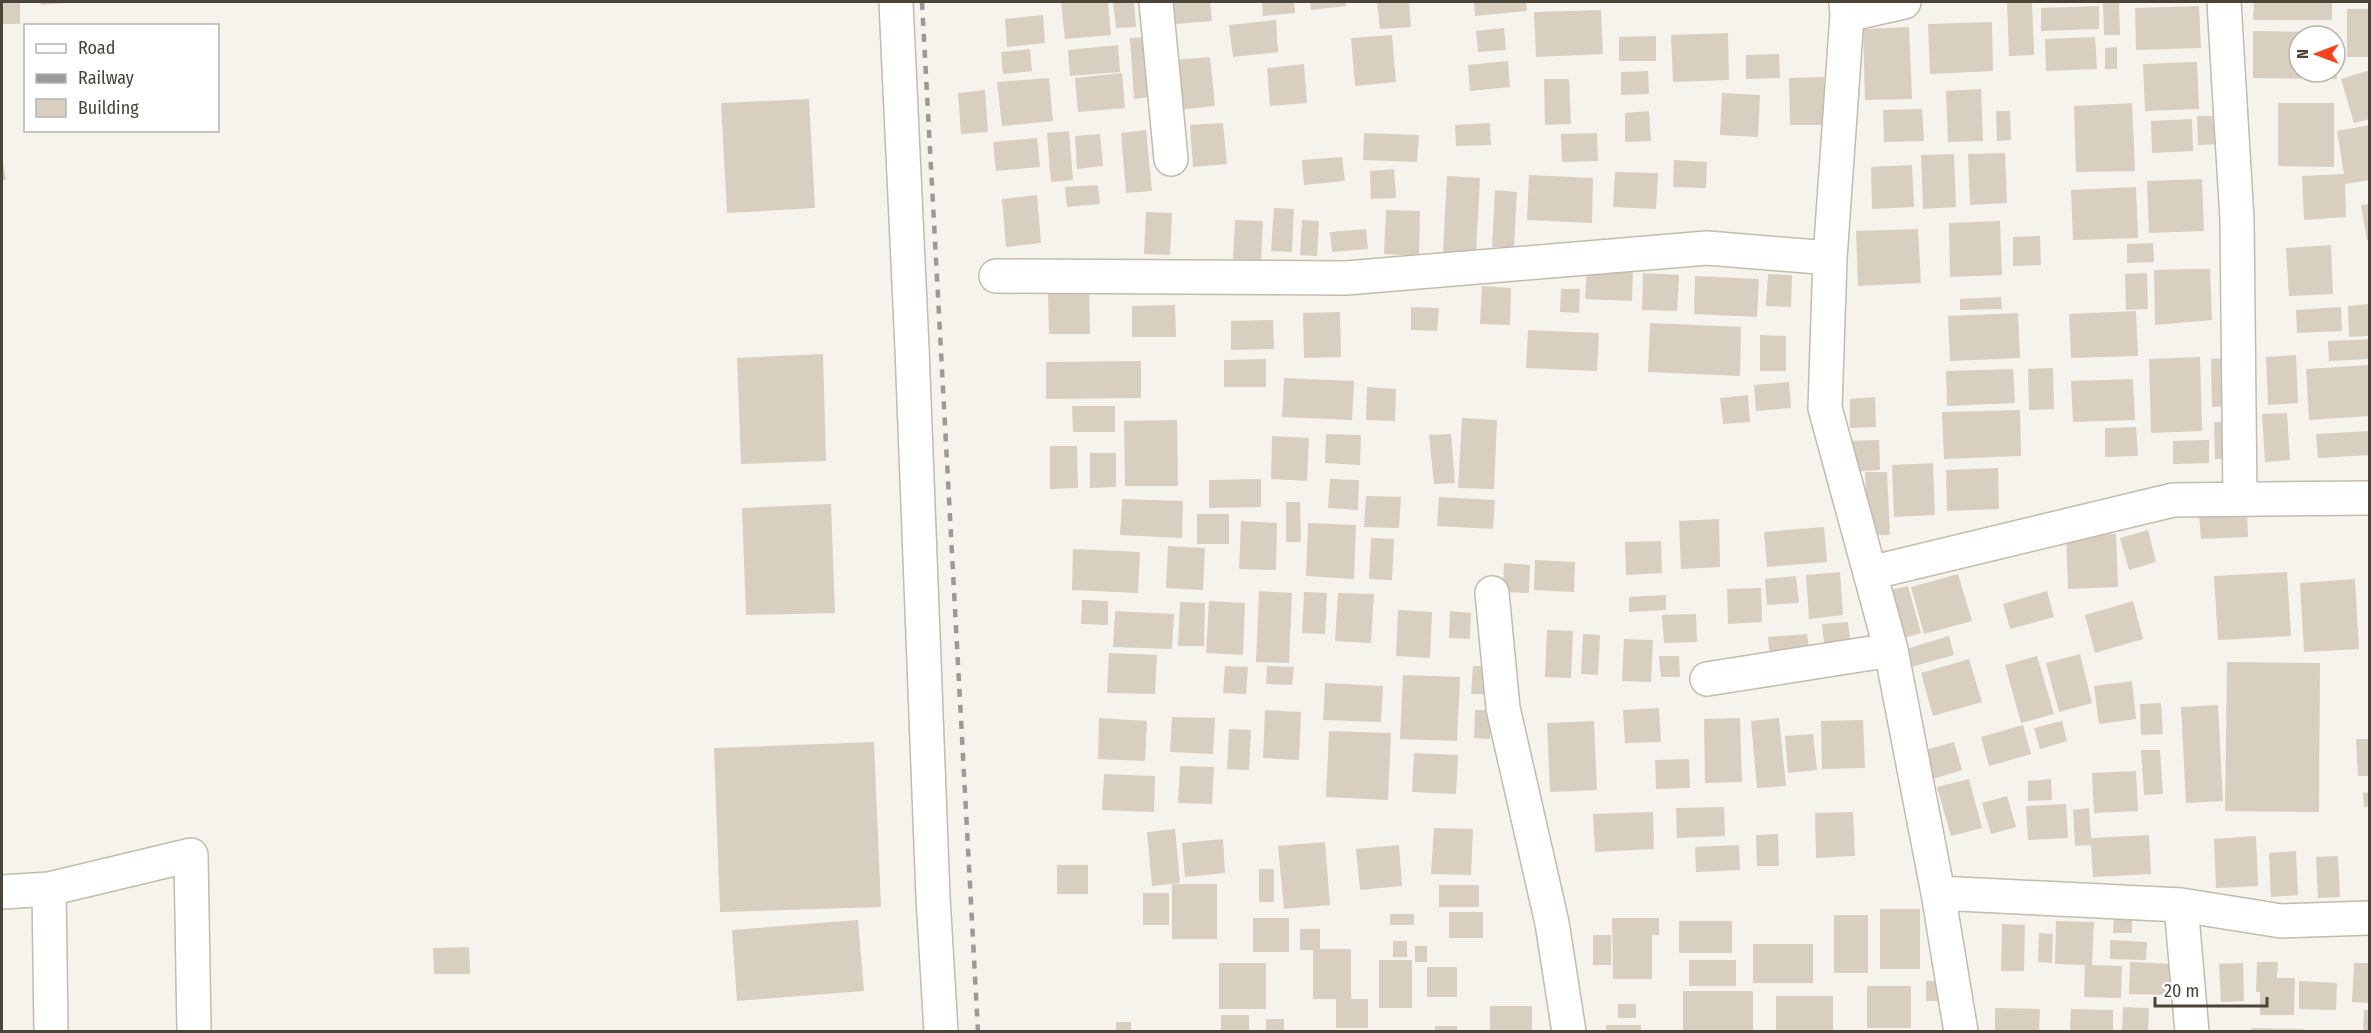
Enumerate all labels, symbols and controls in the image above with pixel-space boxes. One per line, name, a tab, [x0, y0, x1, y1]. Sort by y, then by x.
legend	[24, 24, 219, 132]
north arrow	[2287, 24, 2347, 84]
text: Road	[78, 37, 115, 59]
text: N	[2293, 49, 2312, 59]
text: Railway	[78, 67, 134, 89]
text: Building	[78, 97, 139, 119]
scale bar	[2155, 970, 2268, 1008]
text: 20 m	[2164, 980, 2199, 1002]

